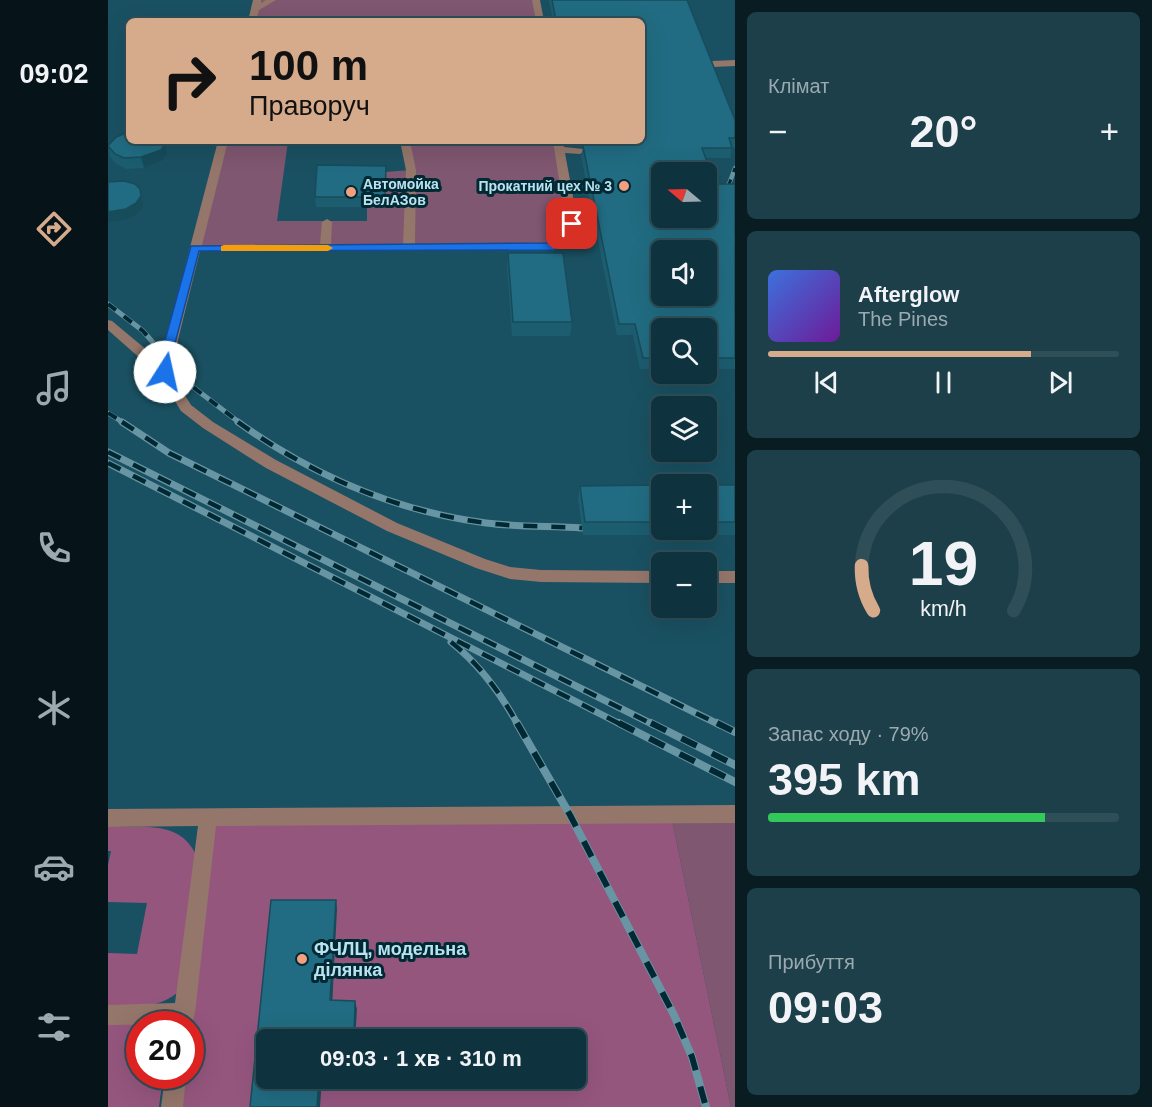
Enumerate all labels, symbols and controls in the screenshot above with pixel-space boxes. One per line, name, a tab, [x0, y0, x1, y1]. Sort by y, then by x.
icon: right	[150, 42, 228, 120]
text: 100 m	[249, 42, 368, 89]
text: 09:02	[19, 59, 89, 89]
text: Клімат	[768, 75, 829, 97]
text: Праворуч	[249, 91, 370, 121]
text: 20°	[909, 106, 978, 157]
text: −	[768, 113, 787, 150]
text: +	[1100, 113, 1119, 150]
north arrow	[651, 162, 717, 228]
map controls	[651, 162, 717, 618]
place label: Автомойка БелАЗов	[363, 176, 439, 208]
place label: Прокатний цех № 3	[478, 178, 612, 194]
marker: Прокатний цех № 3	[617, 179, 631, 193]
marker: Автомойка БелАЗов	[344, 185, 358, 199]
pin	[546, 198, 597, 249]
icon: arrive	[555, 207, 588, 240]
icon: directions	[33, 208, 75, 250]
button: sound	[651, 240, 717, 306]
text: Afterglow	[858, 282, 959, 307]
text: The Pines	[858, 308, 948, 330]
button: search	[651, 318, 717, 384]
position arrow	[133, 340, 197, 404]
icon: previous	[810, 366, 843, 399]
icon: pause	[927, 366, 960, 399]
icon: next	[1044, 366, 1077, 399]
icon: music	[33, 367, 75, 409]
button: layers	[651, 396, 717, 462]
button: +	[651, 474, 717, 540]
icon: phone	[33, 527, 75, 569]
text: 19	[909, 529, 978, 598]
button: −	[651, 552, 717, 618]
text: km/h	[920, 597, 967, 621]
icon: climate	[33, 687, 75, 729]
text: Запас ходу · 79%	[768, 723, 929, 745]
text: 395 km	[768, 754, 921, 805]
icon: car	[33, 846, 75, 888]
place label: ФЧЛЦ, модельна ділянка	[314, 939, 467, 980]
text: Прибуття	[768, 951, 855, 973]
marker: ФЧЛЦ, модельна ділянка	[295, 952, 309, 966]
text: 09:03	[768, 982, 883, 1033]
icon: filters	[33, 1006, 75, 1048]
speed limit sign: 20	[126, 1011, 204, 1089]
text: 09:03 · 1 хв · 310 m	[320, 1046, 522, 1071]

